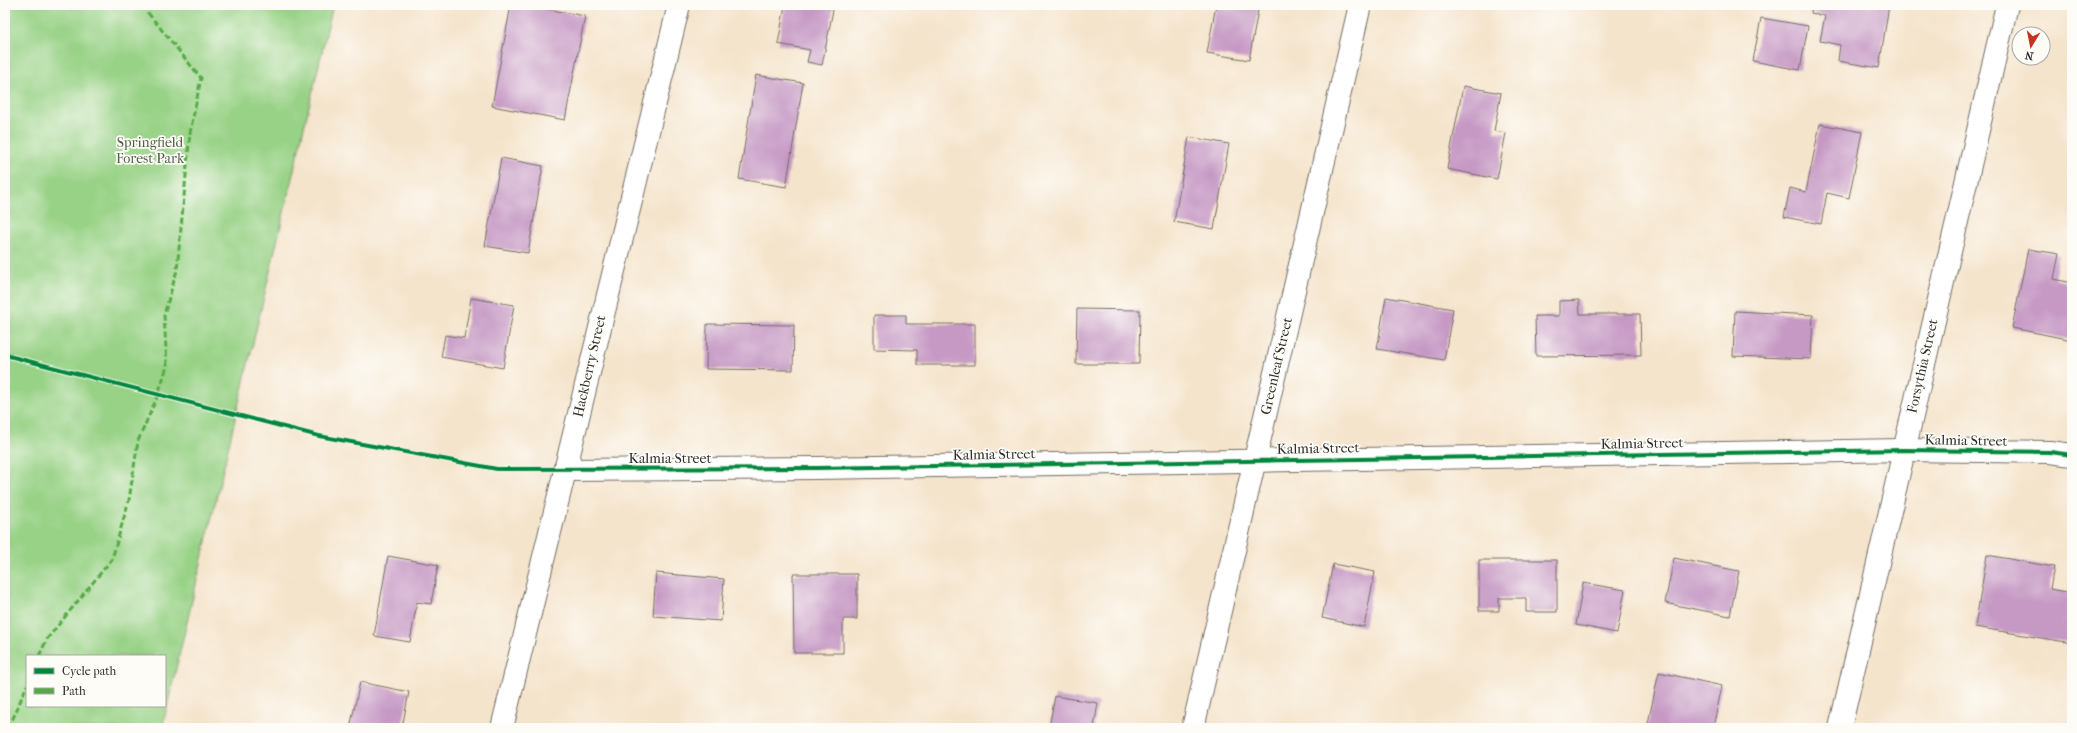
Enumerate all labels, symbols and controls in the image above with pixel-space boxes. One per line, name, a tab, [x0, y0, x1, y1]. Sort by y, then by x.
north arrow	[2011, 26, 2051, 66]
text: N	[2023, 48, 2035, 62]
park label: Springfield Forest Park	[116, 134, 185, 167]
street label: Hackberry Street	[569, 313, 610, 419]
street label: Greenleaf Street	[1257, 316, 1296, 416]
street label: Forsythia Street	[1903, 317, 1942, 415]
street label: Kalmia Street	[1924, 431, 2008, 450]
street label: Kalmia Street	[1600, 434, 1684, 453]
street label: Kalmia Street	[1276, 439, 1360, 458]
street label: Kalmia Street	[952, 445, 1036, 464]
street label: Kalmia Street	[629, 450, 711, 467]
legend	[26, 655, 166, 707]
text: Cycle path	[62, 664, 117, 678]
text: Path	[62, 684, 86, 698]

